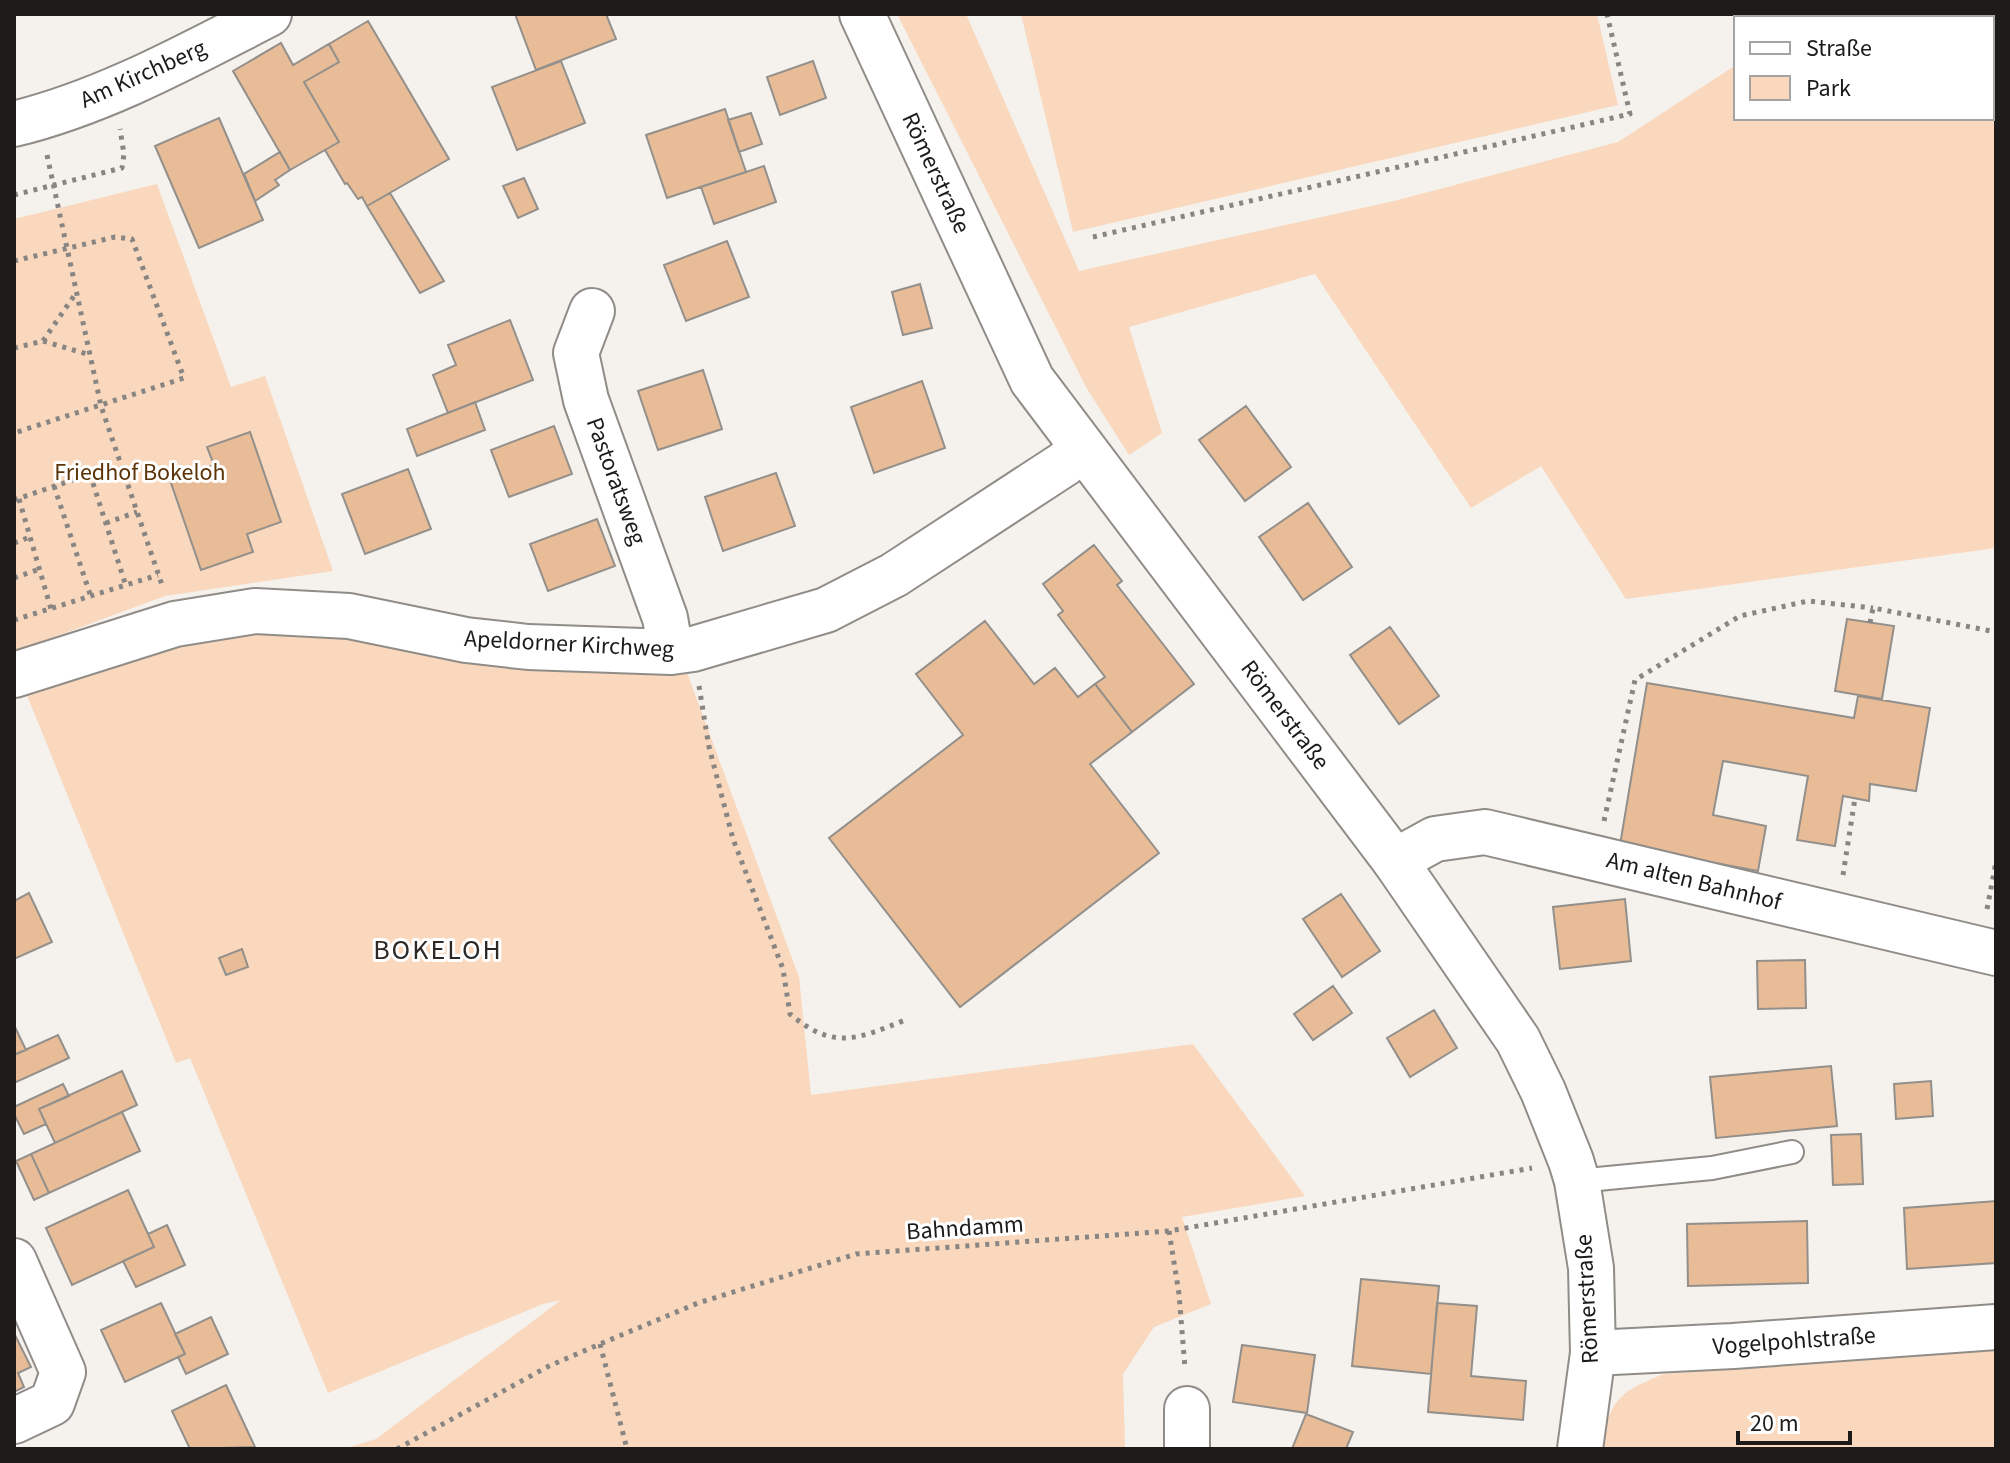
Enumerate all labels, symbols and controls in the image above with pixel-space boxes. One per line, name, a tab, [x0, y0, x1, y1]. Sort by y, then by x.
legend	[1734, 16, 1994, 120]
street label: Am Kirchberg	[74, 31, 212, 117]
text: Straße	[1806, 31, 1872, 66]
text: Park	[1806, 71, 1851, 106]
street label: Römerstraße	[893, 107, 979, 239]
street label: Pastoratsweg	[577, 412, 655, 550]
park label: Friedhof Bokeloh	[54, 455, 226, 490]
street label: Apeldorner Kirchweg	[463, 621, 675, 667]
street label: Römerstraße	[1232, 653, 1338, 777]
street label: Am alten Bahnhof	[1603, 842, 1786, 920]
district label: BOKELOH	[373, 930, 503, 970]
street label: Bahndamm	[905, 1206, 1025, 1250]
street label: Römerstraße	[1566, 1233, 1608, 1365]
street label: Vogelpohlstraße	[1711, 1318, 1877, 1364]
scale bar	[1738, 1395, 1850, 1445]
text: 20 m	[1750, 1406, 1799, 1441]

